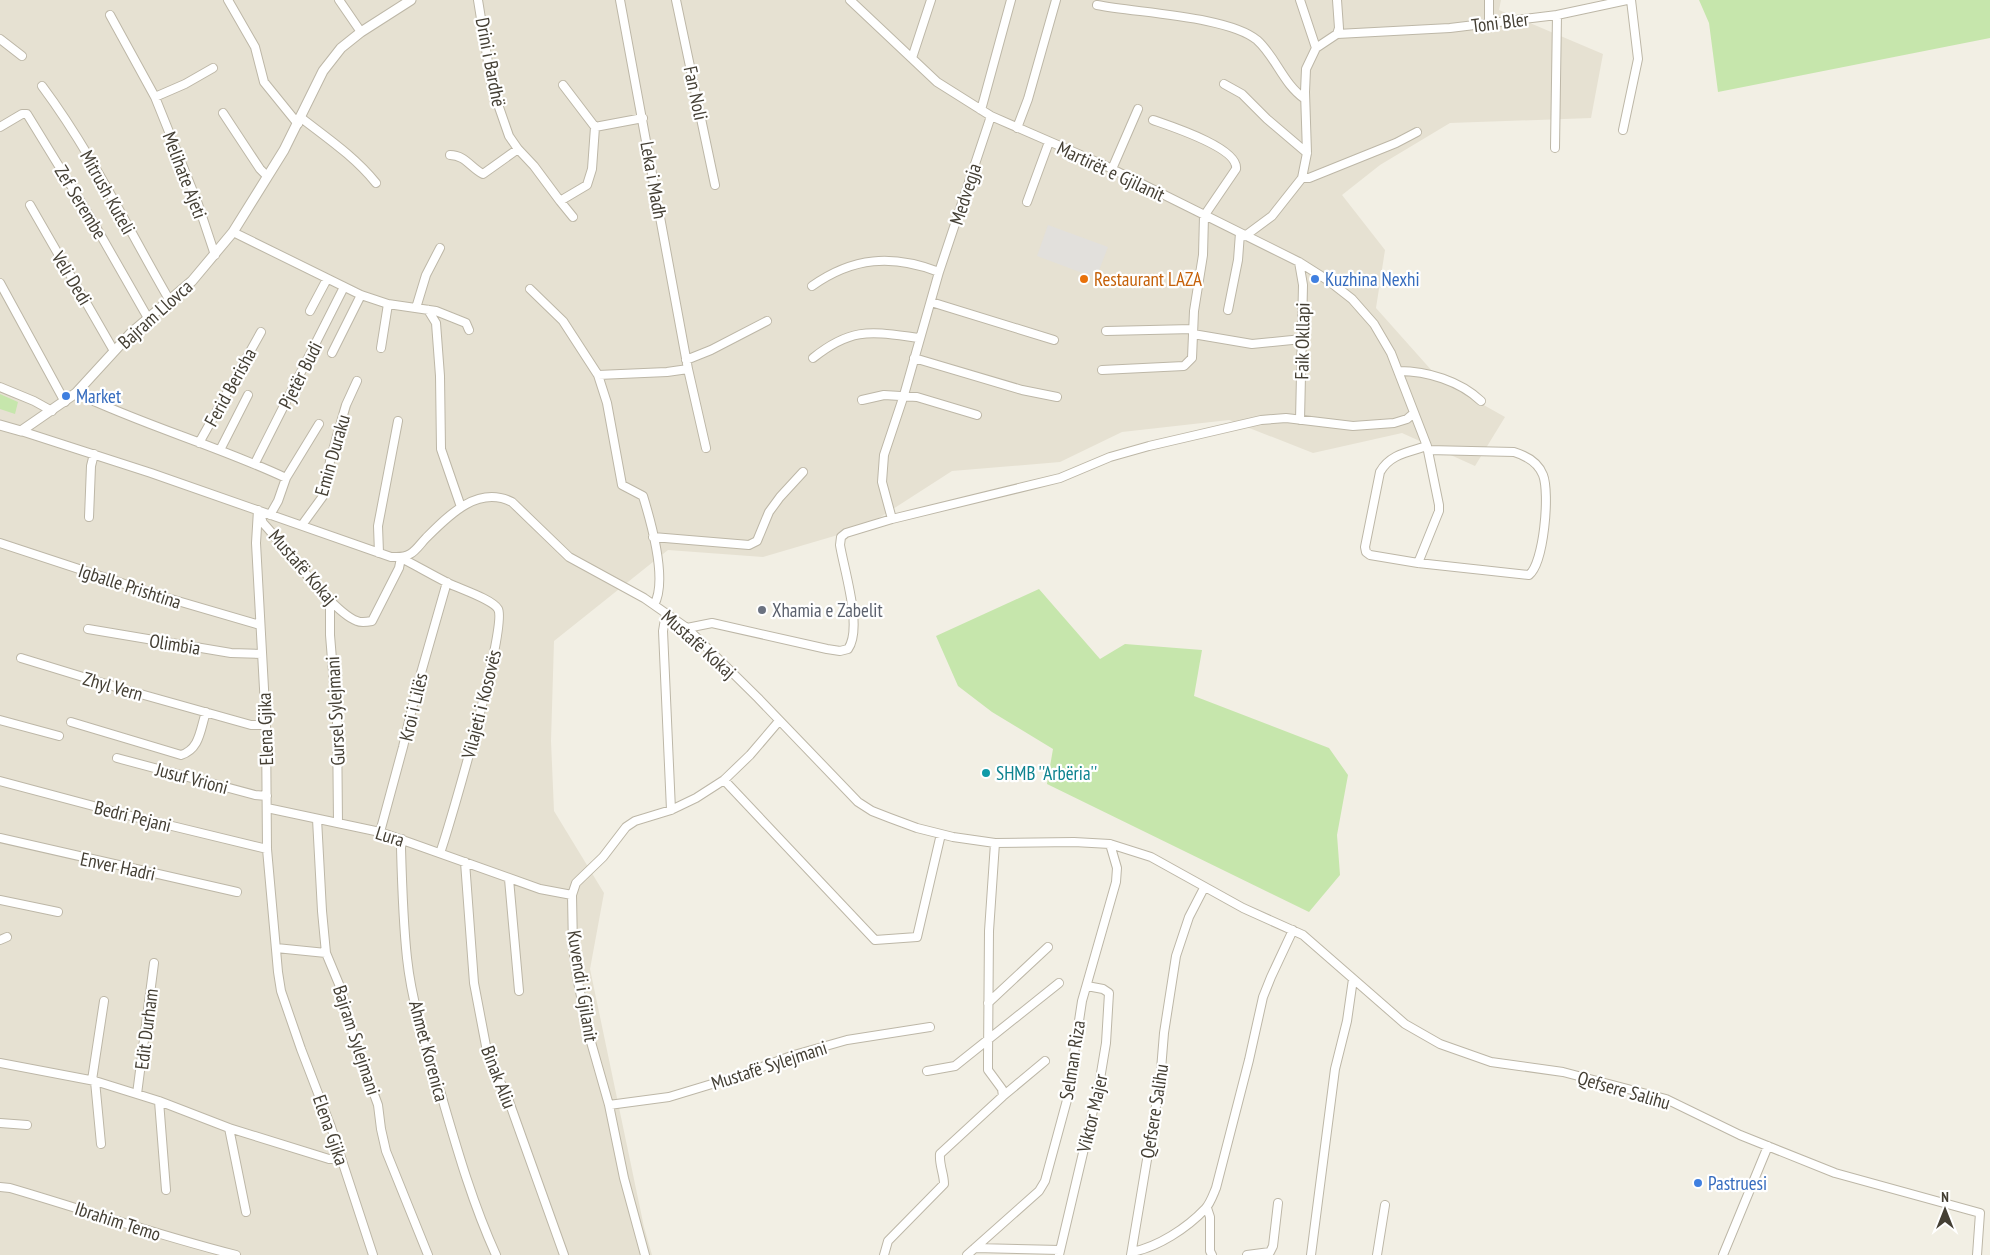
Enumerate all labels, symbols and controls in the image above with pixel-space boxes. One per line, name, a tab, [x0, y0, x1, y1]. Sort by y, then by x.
street label: Toni Bler	[1470, 6, 1531, 37]
street label: Drini i Bardhë	[471, 15, 511, 109]
street label: Fan Noli	[679, 64, 713, 122]
street label: Melihate Ajeti	[157, 128, 213, 222]
street label: Martirët e Gjilanit	[1053, 136, 1169, 207]
street label: Leka i Madh	[635, 139, 673, 221]
street label: Mitrush Kuteli	[75, 146, 141, 238]
street label: Medvegja	[944, 160, 986, 228]
street label: Zef Serembe	[50, 161, 112, 243]
street label: Veli Dedi	[46, 246, 97, 309]
place label: Restaurant LAZA	[1094, 267, 1202, 291]
place label: Kuzhina Nexhi	[1325, 267, 1420, 291]
marker: Restaurant LAZA	[1078, 273, 1090, 285]
marker: Kuzhina Nexhi	[1309, 273, 1321, 285]
street label: Bajram Llovca	[113, 274, 197, 354]
street label: Faik Okllapi	[1289, 302, 1315, 380]
street label: Pjetër Budi	[273, 337, 327, 413]
street label: Ferid Berisha	[199, 344, 261, 430]
place label: Market	[76, 384, 122, 408]
marker: Market	[60, 390, 72, 402]
street label: Emin Duraku	[309, 411, 355, 499]
street label: Mustafë Kokaj	[264, 524, 342, 610]
street label: Igballe Prishtina	[76, 558, 184, 614]
place label: Xhamia e Zabelit	[772, 598, 883, 622]
street label: Mustafë Kokaj	[657, 604, 741, 684]
marker: Xhamia e Zabelit	[756, 604, 768, 616]
street label: Olimbia	[148, 628, 202, 660]
street label: Vilajeti i Kosovës	[456, 647, 506, 762]
street label: Gursel Sylejmani	[320, 656, 350, 766]
street label: Zhyl Vern	[80, 666, 146, 706]
street label: Kroi i Lilës	[394, 670, 432, 744]
street label: Elena Gjika	[252, 692, 278, 766]
street label: Jusuf Vrioni	[152, 757, 231, 799]
place label: SHMB ''Arbëria''	[996, 761, 1097, 785]
marker: SHMB ''Arbëria''	[980, 767, 992, 779]
street label: Bedri Pejani	[92, 795, 174, 837]
street label: Lura	[373, 820, 407, 852]
street label: Enver Hadri	[78, 846, 158, 886]
street label: Kuvendi i Gjilanit	[562, 929, 604, 1044]
street label: Bajram Sylejmani	[328, 982, 386, 1098]
street label: Edit Durham	[129, 987, 163, 1071]
street label: Ahmet Korenica	[404, 998, 454, 1104]
street label: Selman Riza	[1054, 1018, 1090, 1102]
street label: Mustafë Sylejmani	[708, 1035, 830, 1095]
street label: Binak Aliu	[476, 1042, 522, 1112]
street label: Qefsere Salihu	[1135, 1062, 1173, 1160]
street label: Qefsere Salihu	[1575, 1065, 1673, 1115]
street label: Viktor Majer	[1071, 1071, 1113, 1155]
street label: Elena Gjika	[308, 1092, 354, 1168]
place label: Pastruesi	[1708, 1171, 1767, 1195]
marker: Pastruesi	[1692, 1177, 1704, 1189]
north arrow	[1920, 1185, 1970, 1235]
text: N	[1941, 1188, 1949, 1206]
street label: Ibrahim Temo	[72, 1196, 164, 1246]

